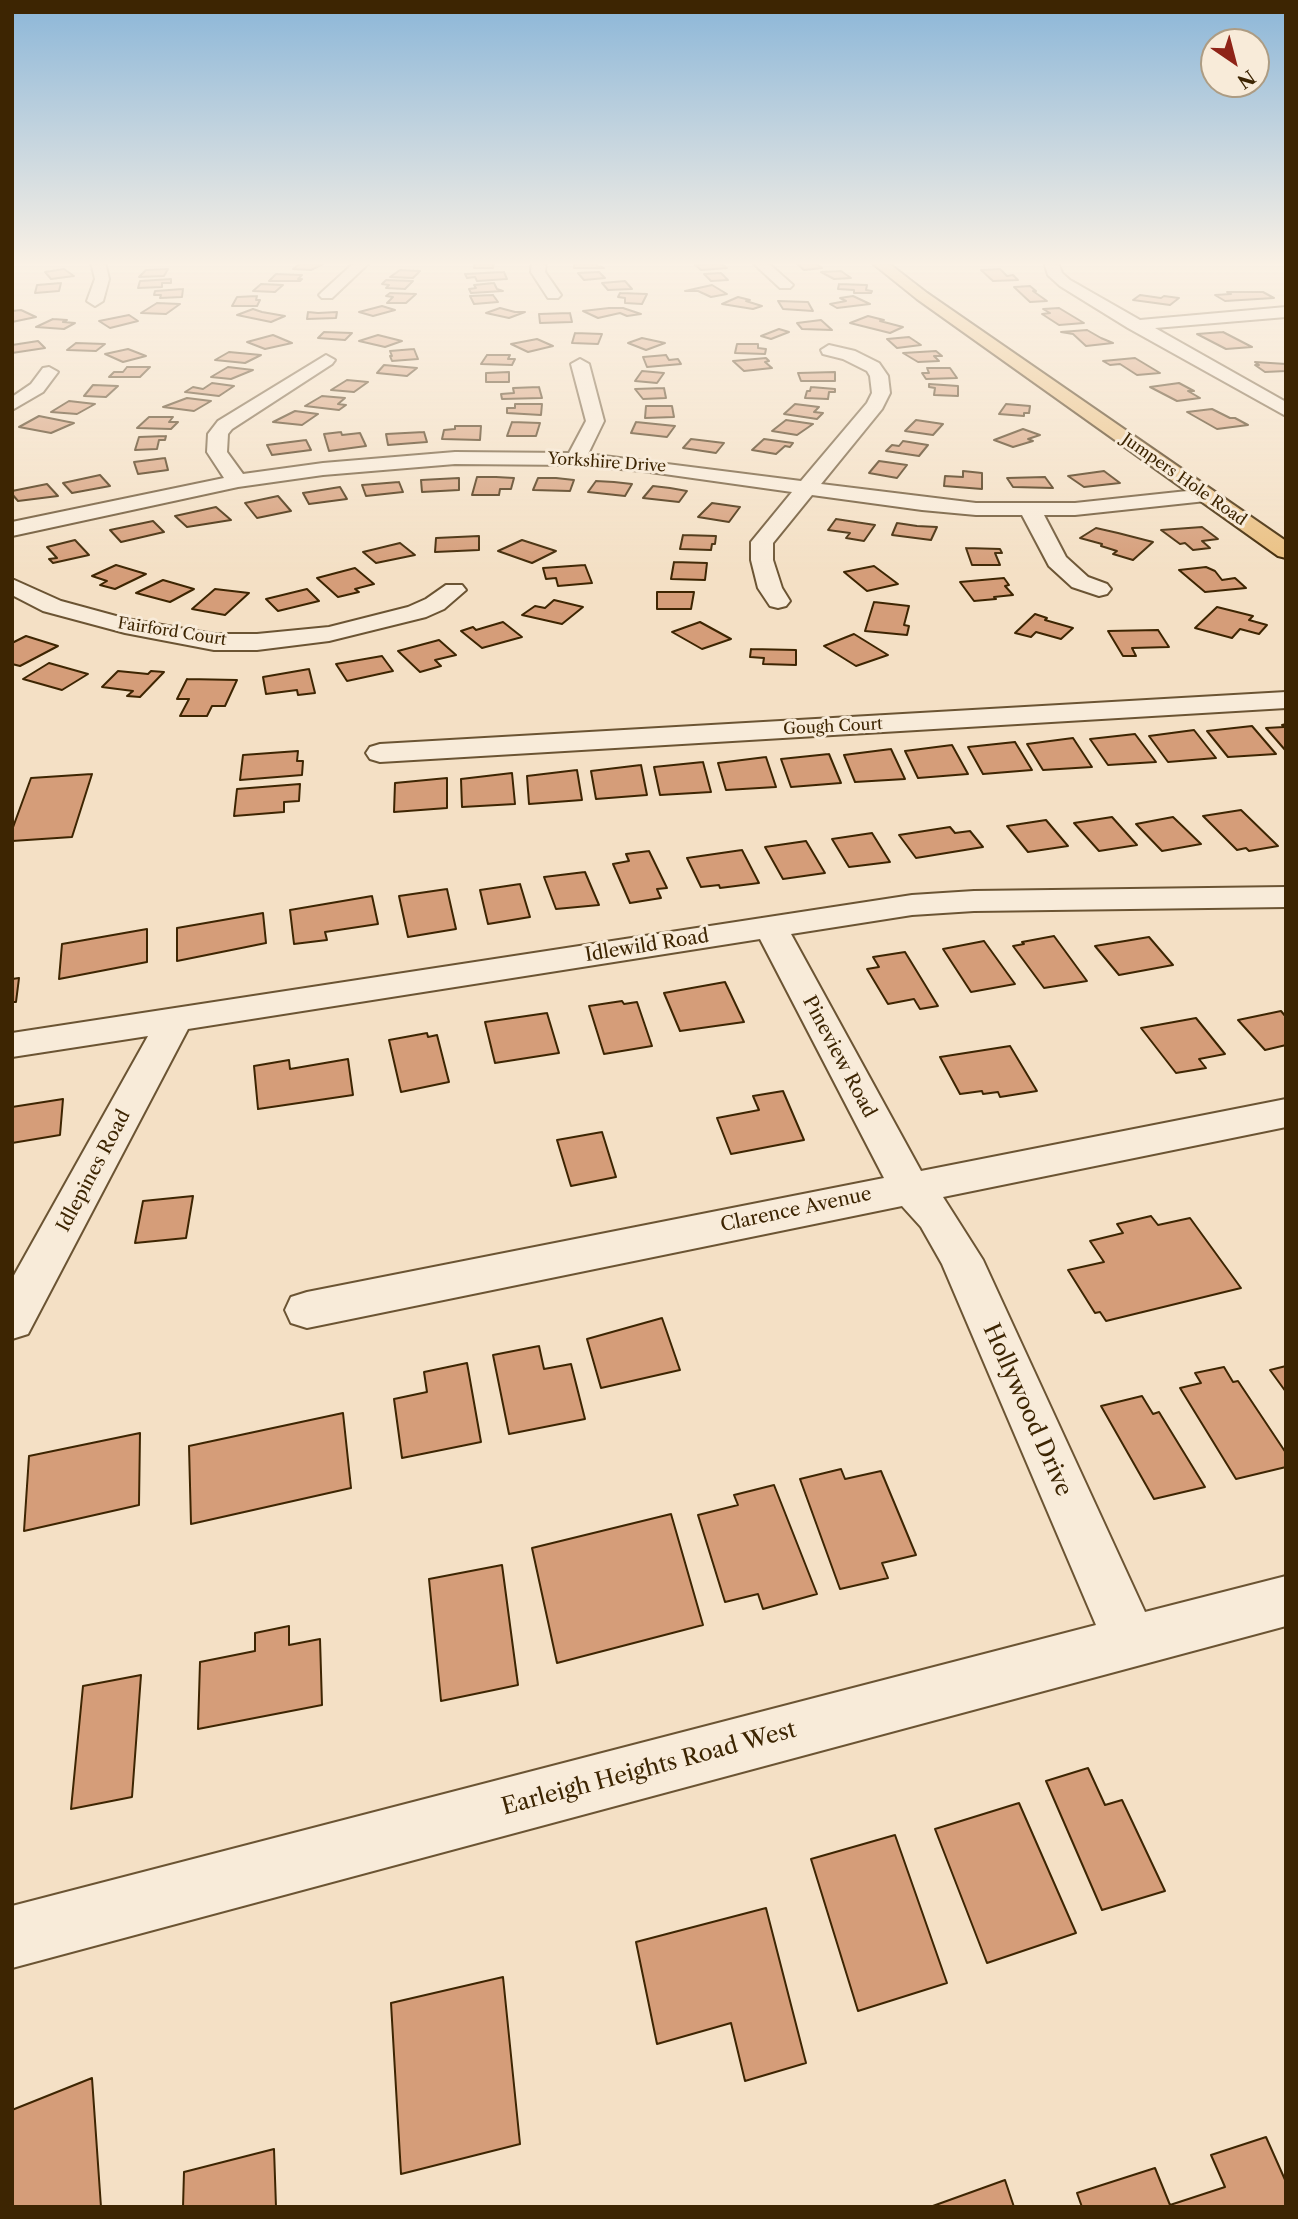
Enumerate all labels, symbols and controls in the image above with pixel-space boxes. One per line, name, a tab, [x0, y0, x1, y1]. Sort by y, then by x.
north arrow	[1200, 28, 1270, 98]
text: N	[1233, 65, 1260, 93]
street label: Jumpers Hole Road	[1118, 430, 1250, 530]
street label: Yorkshire Drive	[547, 449, 667, 477]
street label: Fairford Court	[116, 614, 228, 650]
street label: Gough Court	[783, 715, 883, 739]
street label: Idlewild Road	[583, 925, 711, 967]
street label: Pineview Road	[797, 992, 881, 1122]
street label: Idlepines Road	[52, 1106, 136, 1236]
street label: Clarence Avenue	[718, 1183, 874, 1237]
street label: Hollywood Drive	[977, 1319, 1077, 1501]
street label: Earleigh Heights Road West	[499, 1716, 799, 1822]

